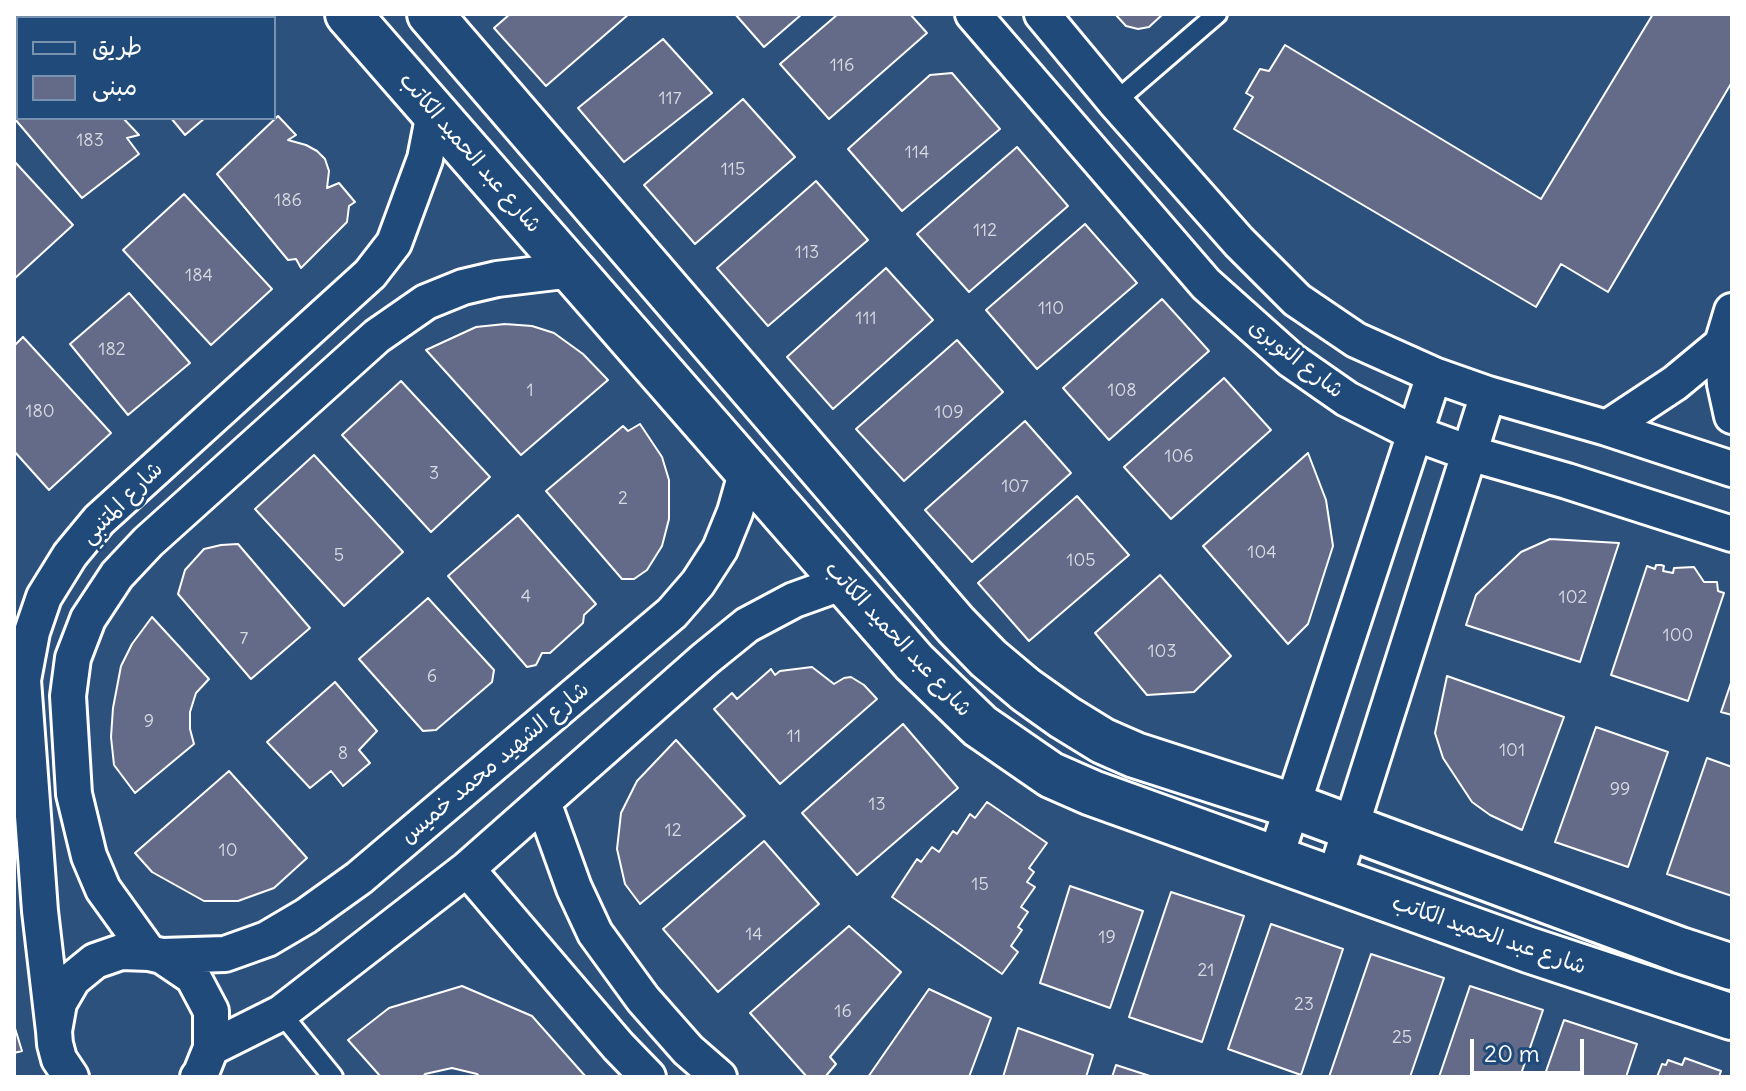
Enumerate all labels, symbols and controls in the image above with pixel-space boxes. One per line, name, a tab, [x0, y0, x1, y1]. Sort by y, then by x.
legend	[16, 16, 276, 120]
text: طريق	[92, 31, 142, 61]
house number: 116	[830, 55, 854, 77]
street label: شارع عبد الحميد الكاتب	[393, 68, 547, 238]
text: مبنى	[92, 71, 137, 101]
house number: 117	[658, 88, 682, 110]
house number: 183	[76, 130, 104, 152]
house number: 114	[905, 142, 929, 164]
house number: 115	[721, 159, 745, 181]
house number: 186	[274, 190, 302, 212]
house number: 112	[973, 220, 997, 242]
house number: 113	[795, 242, 819, 264]
house number: 184	[185, 265, 213, 287]
house number: 110	[1038, 298, 1064, 320]
house number: 111	[855, 308, 877, 330]
street label: شارع النوبرى	[1243, 314, 1349, 404]
house number: 182	[98, 339, 126, 361]
house number: 1	[526, 380, 534, 402]
house number: 108	[1107, 380, 1137, 402]
house number: 180	[25, 401, 55, 423]
house number: 109	[934, 402, 964, 424]
house number: 106	[1164, 446, 1194, 468]
street label: شارع المتنبي	[75, 456, 169, 550]
house number: 3	[429, 463, 439, 485]
house number: 107	[1001, 476, 1029, 498]
house number: 2	[618, 488, 628, 510]
house number: 104	[1247, 542, 1277, 564]
house number: 5	[334, 545, 344, 567]
house number: 105	[1066, 550, 1096, 572]
street label: شارع عبد الحميد الكاتب	[819, 556, 977, 722]
house number: 4	[521, 586, 531, 608]
house number: 102	[1559, 587, 1587, 609]
house number: 100	[1663, 625, 1693, 647]
house number: 7	[240, 628, 248, 650]
house number: 103	[1147, 641, 1177, 663]
house number: 6	[427, 666, 437, 688]
street label: شارع الشهيد محمد خميس	[395, 676, 595, 850]
house number: 9	[144, 711, 154, 733]
house number: 11	[787, 726, 801, 748]
house number: 101	[1499, 740, 1525, 762]
house number: 8	[338, 743, 348, 765]
house number: 99	[1610, 779, 1630, 801]
house number: 13	[868, 794, 886, 816]
house number: 12	[664, 820, 682, 842]
house number: 10	[219, 840, 237, 862]
house number: 15	[971, 874, 989, 896]
street label: شارع عبد الحميد الكاتب	[1389, 889, 1589, 981]
house number: 14	[745, 924, 763, 946]
house number: 19	[1098, 927, 1116, 949]
house number: 21	[1197, 960, 1215, 982]
house number: 23	[1294, 994, 1314, 1016]
house number: 16	[834, 1001, 852, 1023]
scale bar	[1474, 1023, 1588, 1073]
house number: 25	[1392, 1027, 1412, 1049]
text: 20 m	[1484, 1038, 1540, 1068]

